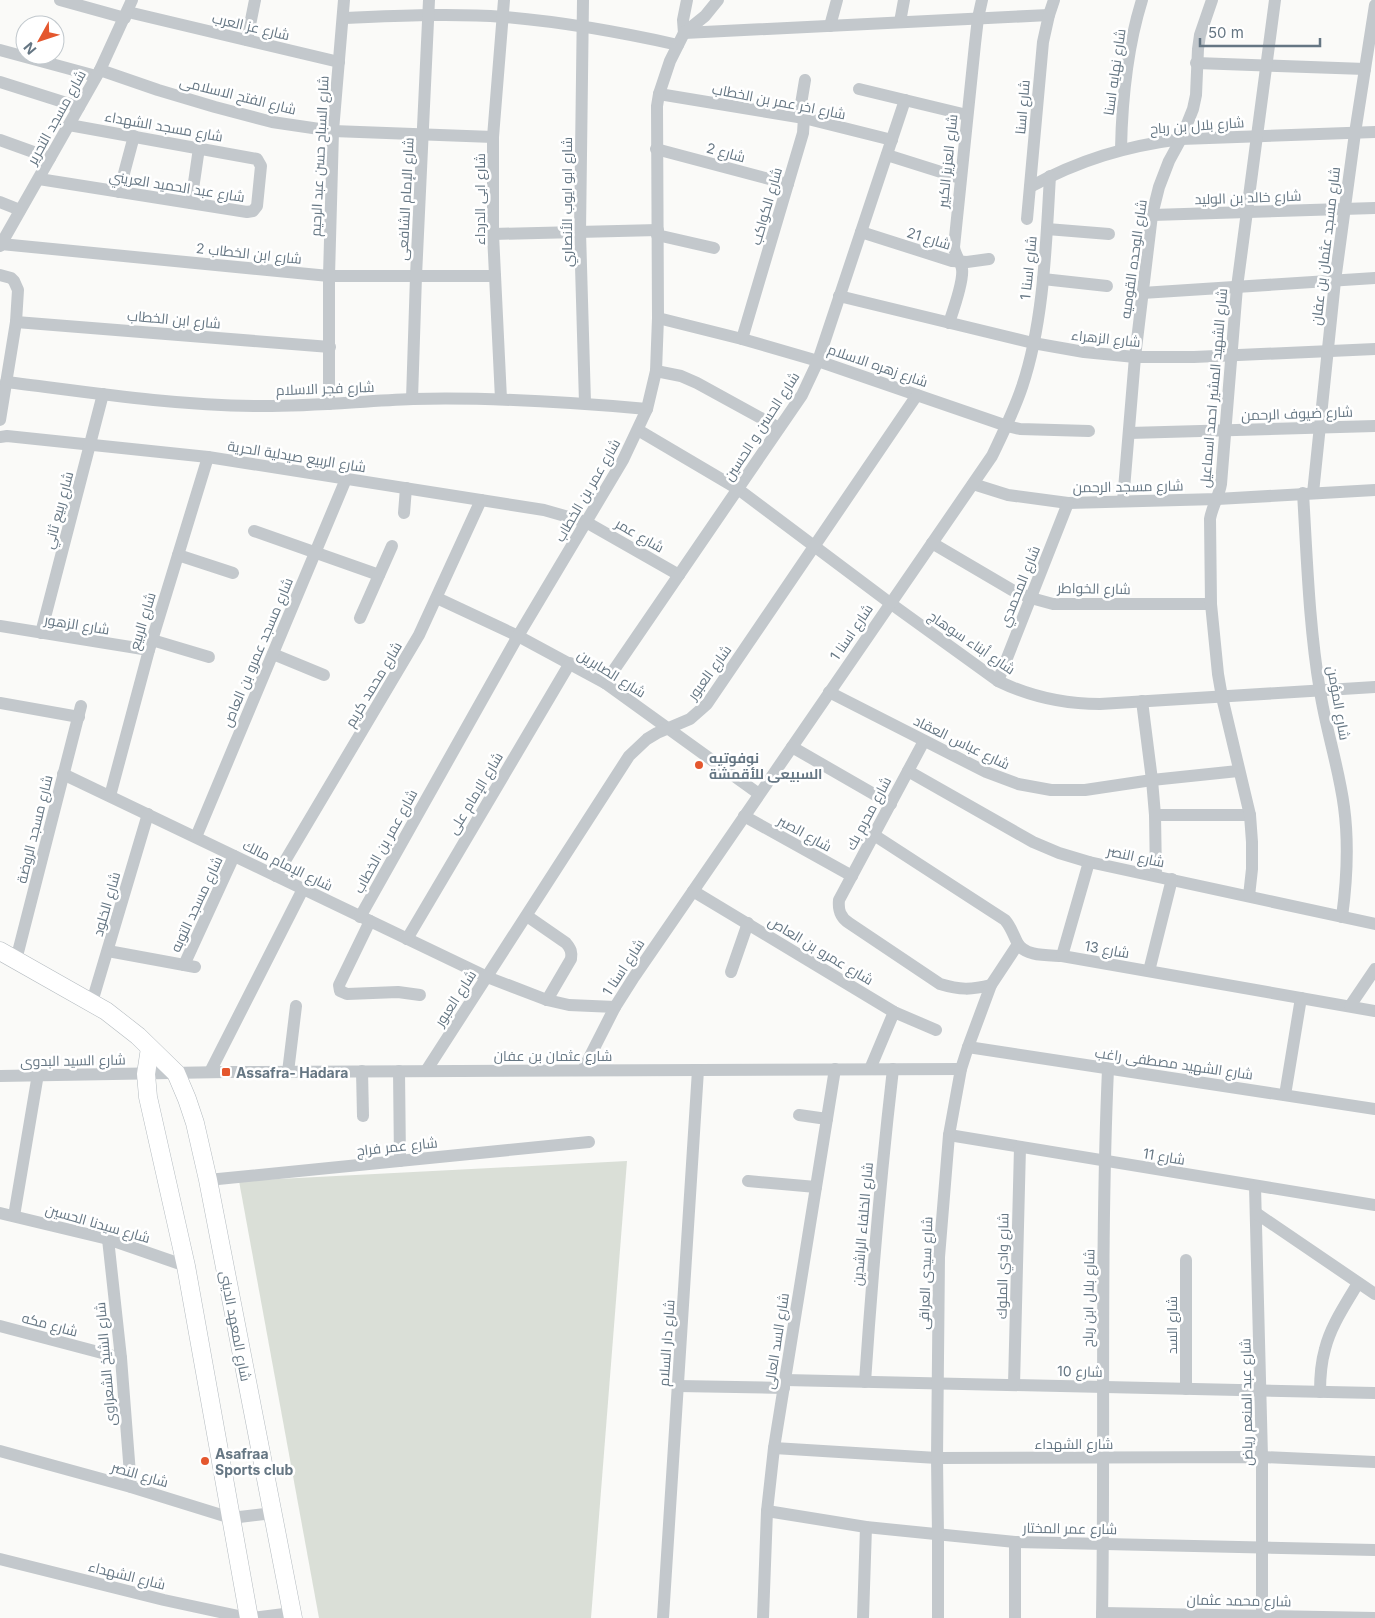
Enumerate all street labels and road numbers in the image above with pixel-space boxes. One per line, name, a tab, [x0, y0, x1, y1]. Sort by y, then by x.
street label: شارع عز العرب	[210, 9, 292, 44]
street label: شارع نهايه اسنا	[1099, 27, 1129, 117]
street label: شارع مسجد التحرير	[23, 67, 90, 169]
street label: شارع الفتح الاسلامى	[178, 72, 298, 119]
street label: شارع السباح حسن عبد الرحيم	[306, 75, 334, 237]
street label: شارع اسنا	[1011, 79, 1034, 135]
street label: شارع اخر عمر بن الخطاب	[711, 80, 847, 123]
street label: شارع مسجد الشهداء	[103, 107, 224, 146]
street label: شارع العزيز الكبير	[934, 113, 961, 210]
street label: شارع بلال بن رباح	[1149, 113, 1245, 138]
street label: شارع الإمام الشافعى	[393, 137, 419, 261]
street label: شارع ابو ايوب الأنصاري	[558, 137, 579, 267]
street label: شارع 2	[704, 139, 747, 166]
street label: شارع ابى الدرداء	[471, 153, 489, 245]
street label: شارع الكواكب	[747, 165, 786, 247]
street label: شارع مسجد عثمان بن عفان	[1307, 166, 1344, 326]
street label: شارع عبد الحميد العريني	[107, 167, 246, 209]
street label: شارع خالد بن الوليد	[1194, 187, 1302, 208]
street label: شارع الوحده القوميه	[1116, 198, 1151, 320]
street label: شارع 21	[905, 223, 953, 254]
street label: شارع اسنا 1	[1016, 235, 1041, 301]
street label: شارع ابن الخطاب 2	[195, 239, 303, 268]
street label: شارع الشهيد المشير احمد اسماعيل	[1196, 287, 1231, 489]
street label: شارع ابن الخطاب	[126, 306, 222, 333]
street label: شارع الزهراء	[1070, 326, 1142, 351]
street label: شارع زهره الاسلام	[825, 340, 930, 392]
street label: شارع الحسن و الحسين	[720, 368, 803, 484]
street label: شارع فجر الاسلام	[275, 378, 375, 400]
street label: شارع ضيوف الرحمن	[1241, 403, 1353, 424]
street label: شارع عمر بن الخطاب	[551, 435, 624, 545]
street label: شارع الربيع صيدلية الحرية	[226, 437, 367, 476]
street label: شارع ربيع ثاني	[40, 469, 80, 552]
street label: شارع مسجد الرحمن	[1072, 477, 1184, 496]
street label: شارع عمر	[611, 514, 667, 556]
street label: شارع المحمدي	[995, 543, 1047, 631]
street label: شارع مسجد عمرو بن العاص	[218, 575, 297, 729]
street label: شارع الخواطر	[1056, 579, 1131, 598]
street label: شارع الربيع	[125, 590, 160, 652]
street label: شارع اسنا 1	[826, 601, 877, 664]
street label: شارع أبناء سوهاج	[925, 607, 1019, 678]
street label: شارع الزهور	[42, 610, 111, 639]
street label: شارع محمد كريم	[341, 638, 407, 731]
street label: شارع العبور	[683, 641, 735, 704]
street label: شارع الصابرين	[574, 645, 649, 702]
street label: شارع المؤمن	[1323, 665, 1354, 742]
street label: شارع عباس العقاد	[911, 711, 1013, 774]
street label: شارع الإمام على	[444, 749, 508, 838]
street label: شارع مسجد الروضة	[12, 773, 57, 885]
street label: شارع محرم بك	[842, 773, 896, 854]
street label: شارع عمر بن الخطاب	[349, 786, 421, 896]
street label: شارع الصبر	[774, 811, 835, 856]
street label: شارع الإمام مالك	[239, 836, 336, 896]
street label: شارع النصر	[1104, 841, 1166, 871]
street label: شارع مسجد التوبه	[166, 853, 227, 955]
street label: شارع الخلود	[89, 870, 124, 938]
street label: شارع عمرو بن العاص	[765, 912, 877, 989]
street label: شارع اسنا 1	[598, 935, 648, 999]
street label: شارع 13	[1083, 937, 1131, 962]
street label: شارع العبور	[430, 967, 480, 1031]
street label: شارع الشهيد مصطفى راغب	[1094, 1043, 1254, 1083]
street label: شارع عثمان بن عفان	[494, 1047, 612, 1065]
street label: شارع السيد البدوى	[20, 1051, 126, 1070]
street label: شارع عمر فراج	[356, 1133, 439, 1160]
street label: شارع 11	[1142, 1144, 1186, 1169]
street label: شارع الخلفاء الراشدين	[848, 1161, 877, 1287]
street label: شارع سيدنا الحسين	[43, 1200, 152, 1247]
street label: شارع وادي الملوك	[993, 1213, 1015, 1319]
street label: شارع سيدى العراقى	[915, 1216, 936, 1330]
street label: شارع بلال ابن رباح	[1079, 1249, 1098, 1347]
street label: شارع المعهد الدينى	[216, 1269, 255, 1383]
street label: شارع السد العالى	[760, 1292, 793, 1390]
street label: شارع السد	[1163, 1296, 1181, 1354]
street label: شارع دار السلام	[654, 1299, 680, 1387]
street label: شارع الشيخ الشعراوى	[91, 1301, 120, 1427]
street label: شارع مكه	[20, 1308, 80, 1341]
street label: شارع عبد المنعم رياض	[1236, 1338, 1258, 1466]
street label: شارع 10	[1057, 1362, 1103, 1381]
street label: شارع الشهداء	[1035, 1435, 1113, 1453]
street label: شارع النصر	[108, 1457, 170, 1491]
street label: شارع عمر المختار	[1022, 1519, 1117, 1538]
street label: شارع الشهداء	[86, 1557, 167, 1594]
street label: شارع محمد عثمان	[1187, 1591, 1291, 1610]

